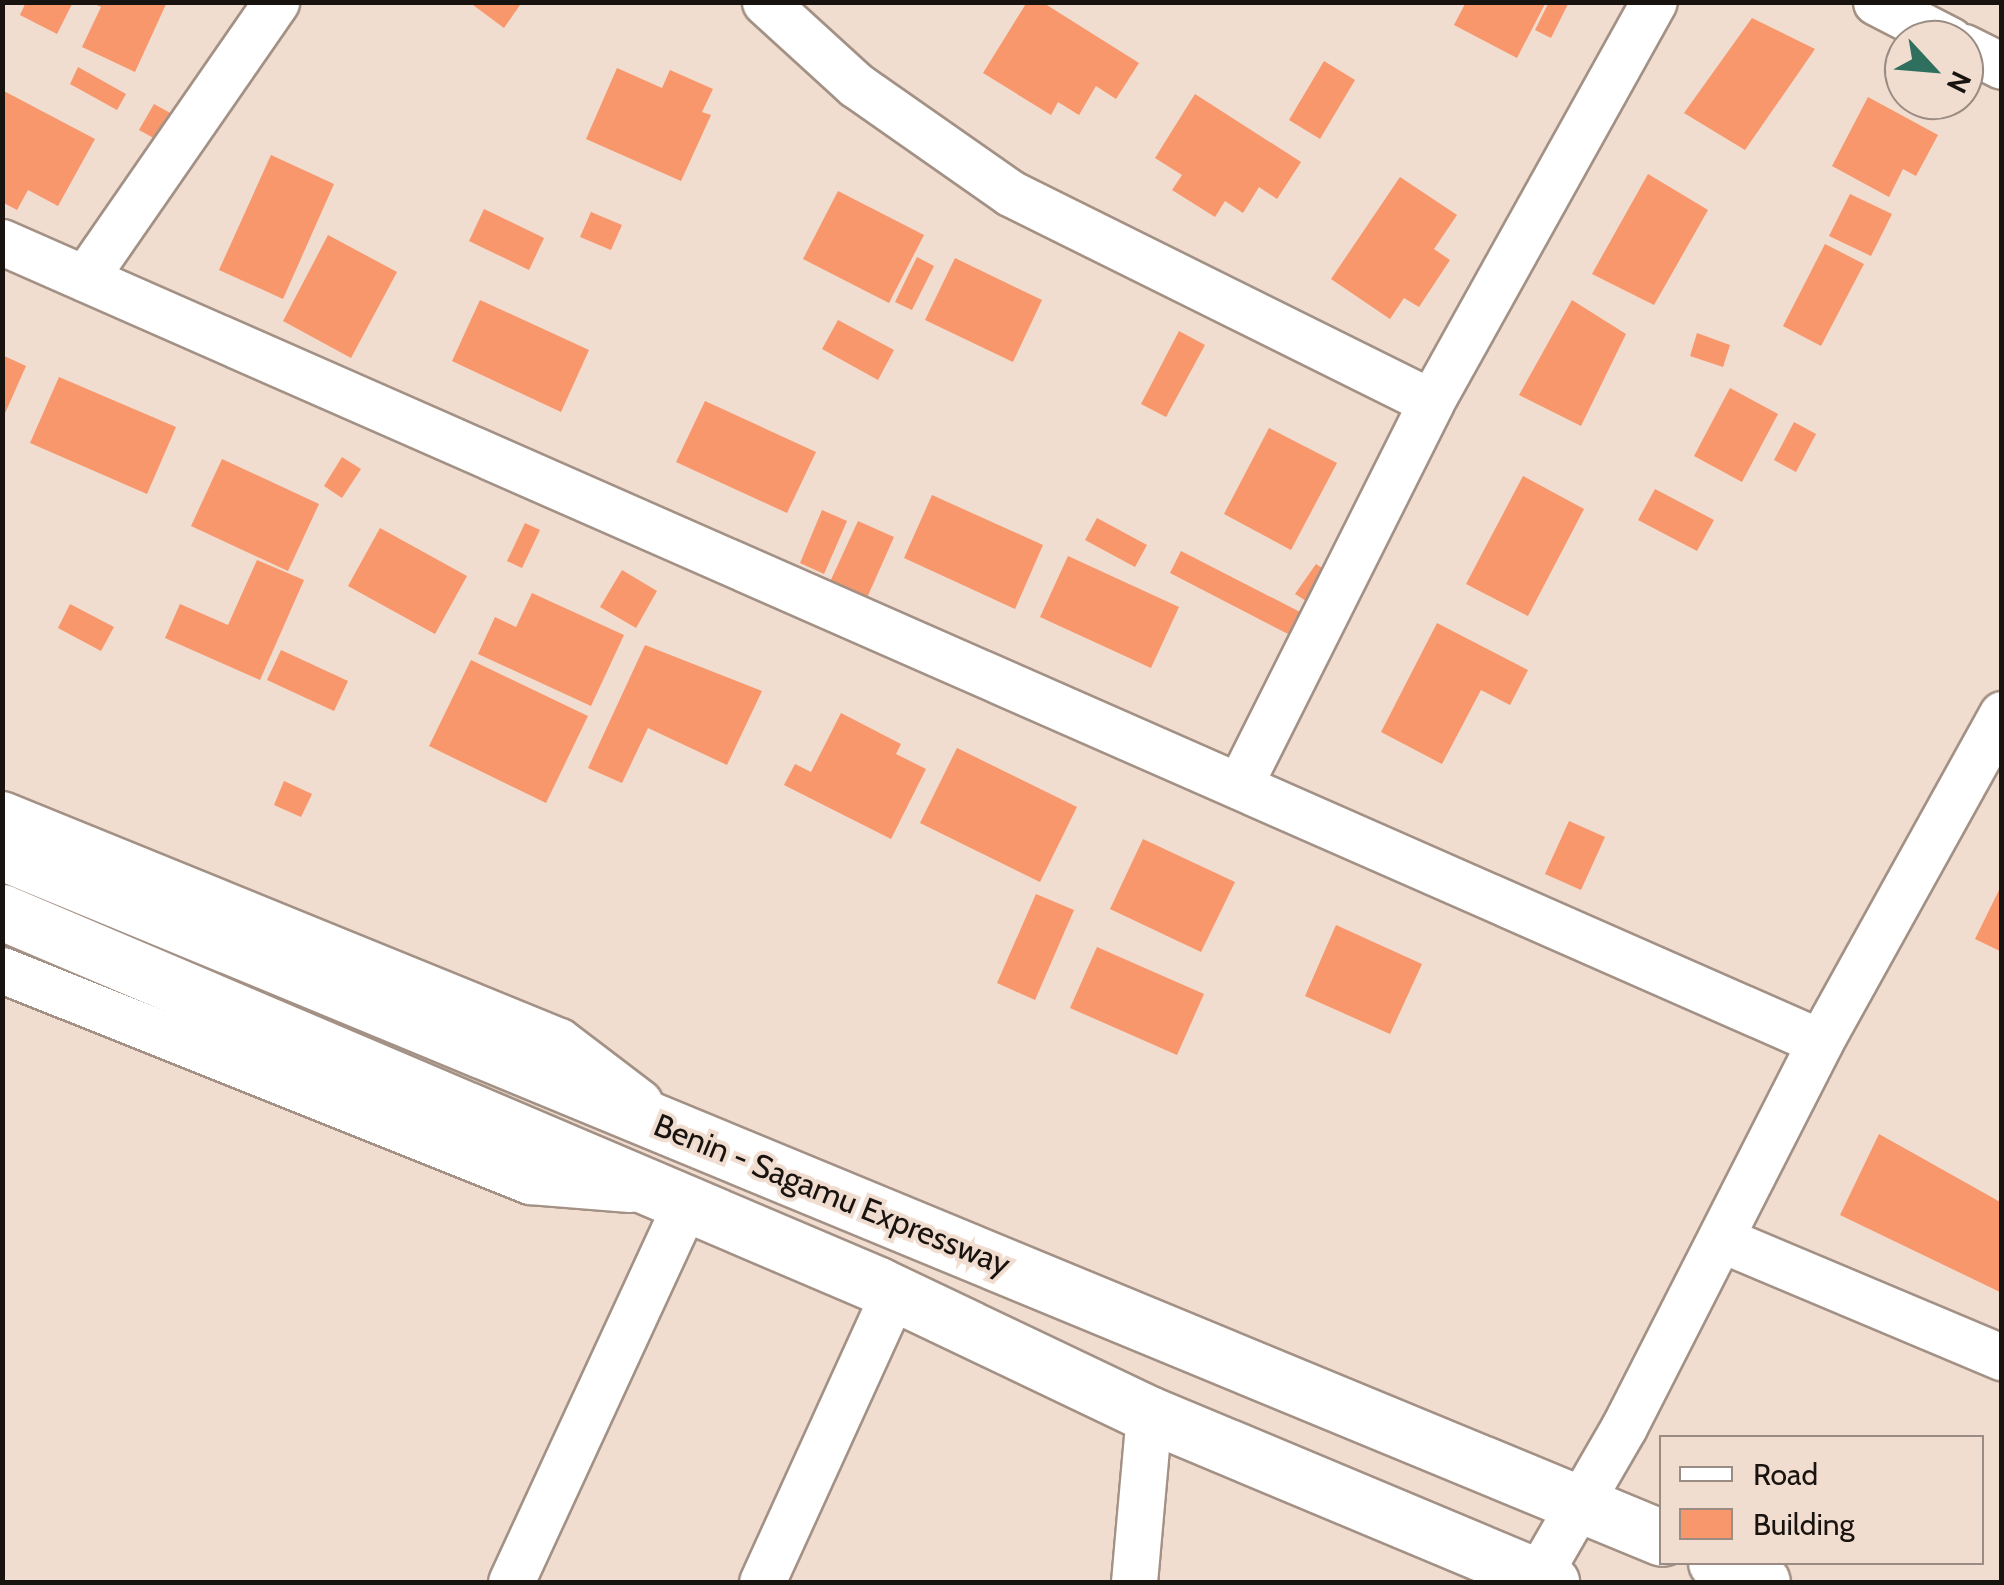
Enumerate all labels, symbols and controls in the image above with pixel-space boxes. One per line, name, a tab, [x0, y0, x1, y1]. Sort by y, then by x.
north arrow	[1884, 20, 1984, 120]
text: N	[1940, 66, 1979, 99]
street label: Benin - Sagamu Expressway	[648, 1106, 1016, 1284]
legend	[1659, 1435, 1984, 1565]
text: Road	[1753, 1456, 1818, 1493]
text: Building	[1753, 1506, 1855, 1543]

